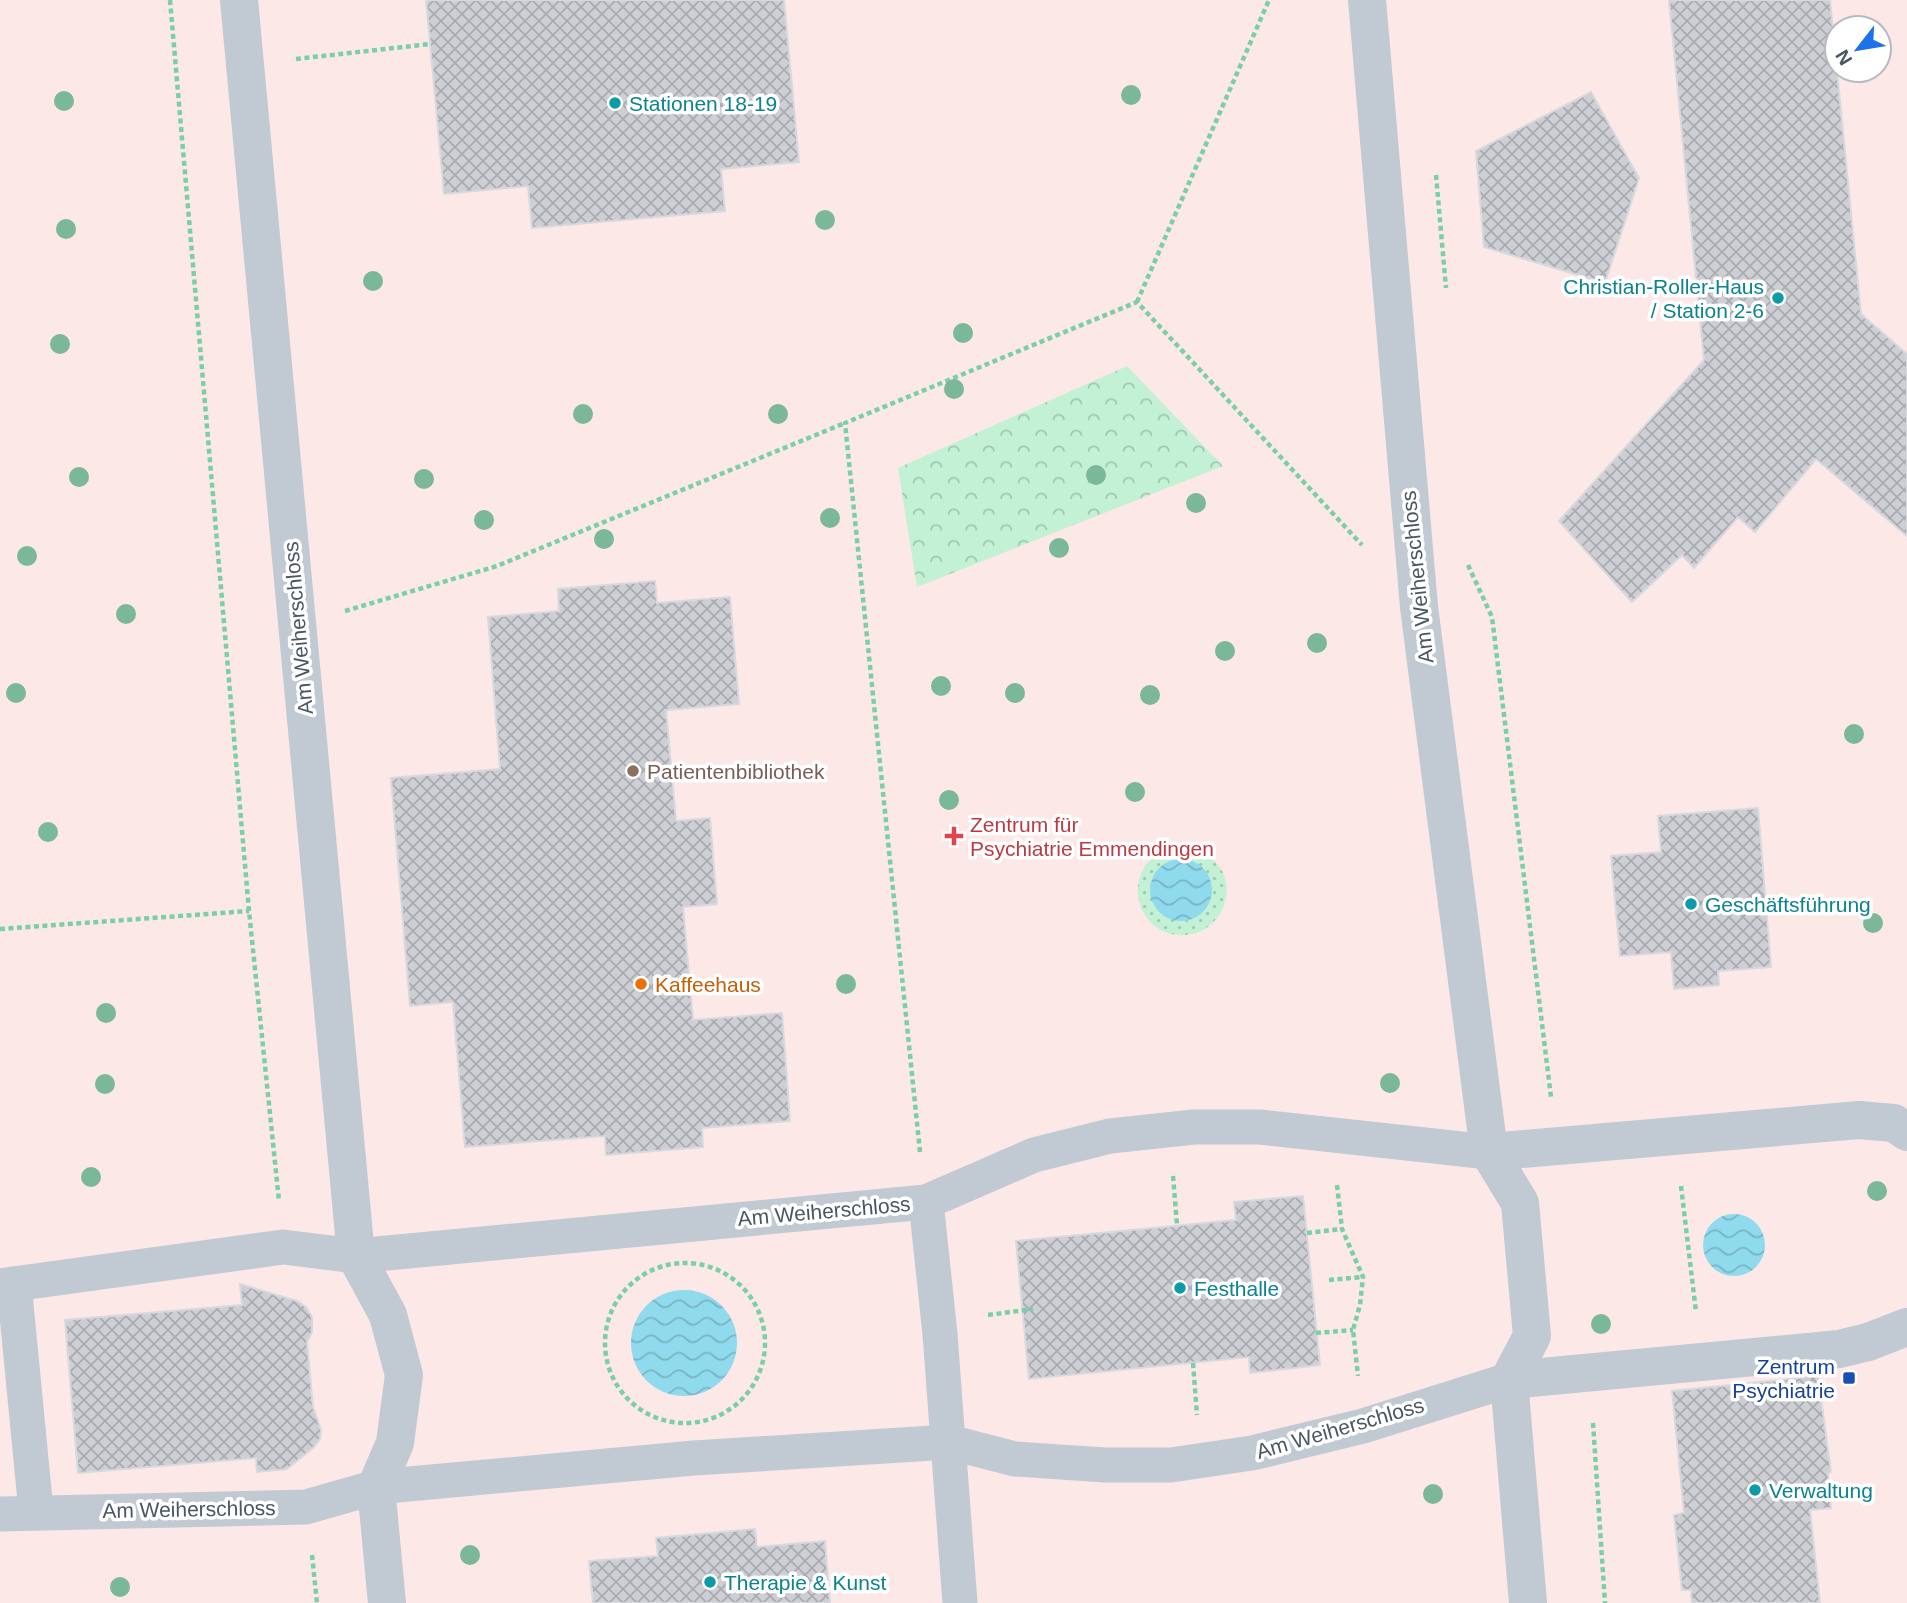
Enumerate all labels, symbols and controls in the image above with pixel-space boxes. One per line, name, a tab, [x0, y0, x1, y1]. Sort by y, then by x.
north arrow	[1823, 14, 1893, 84]
text: N	[1831, 46, 1856, 69]
place label: Stationen 18-19	[629, 92, 777, 115]
marker: Stationen 18-19	[607, 95, 623, 111]
place label: Christian-Roller-Haus / Station 2-6	[1563, 275, 1764, 322]
marker: Christian-Roller-Haus / Station 2-6	[1770, 290, 1786, 306]
street label: Am Weiherschloss	[1396, 490, 1438, 664]
street label: Am Weiherschloss	[279, 541, 317, 715]
place label: Patientenbibliothek	[647, 760, 825, 783]
marker: Patientenbibliothek	[625, 763, 641, 779]
place label: Zentrum für Psychiatrie Emmendingen	[970, 813, 1214, 860]
marker: Zentrum für Psychiatrie Emmendingen	[944, 826, 964, 846]
place label: Geschäftsführung	[1705, 893, 1871, 916]
marker: Geschäftsführung	[1683, 896, 1699, 912]
place label: Kaffeehaus	[655, 973, 761, 996]
marker: Kaffeehaus	[633, 976, 649, 992]
street label: Am Weiherschloss	[737, 1192, 911, 1230]
place label: Festhalle	[1194, 1277, 1279, 1300]
marker: Festhalle	[1172, 1280, 1188, 1296]
place label: Zentrum Psychiatrie	[1732, 1355, 1835, 1402]
marker: Zentrum Psychiatrie	[1841, 1370, 1857, 1386]
street label: Am Weiherschloss	[1253, 1393, 1427, 1463]
place label: Verwaltung	[1769, 1479, 1873, 1502]
marker: Verwaltung	[1747, 1482, 1763, 1498]
street label: Am Weiherschloss	[102, 1496, 276, 1522]
place label: Therapie & Kunst	[724, 1571, 886, 1594]
marker: Therapie & Kunst	[702, 1574, 718, 1590]

